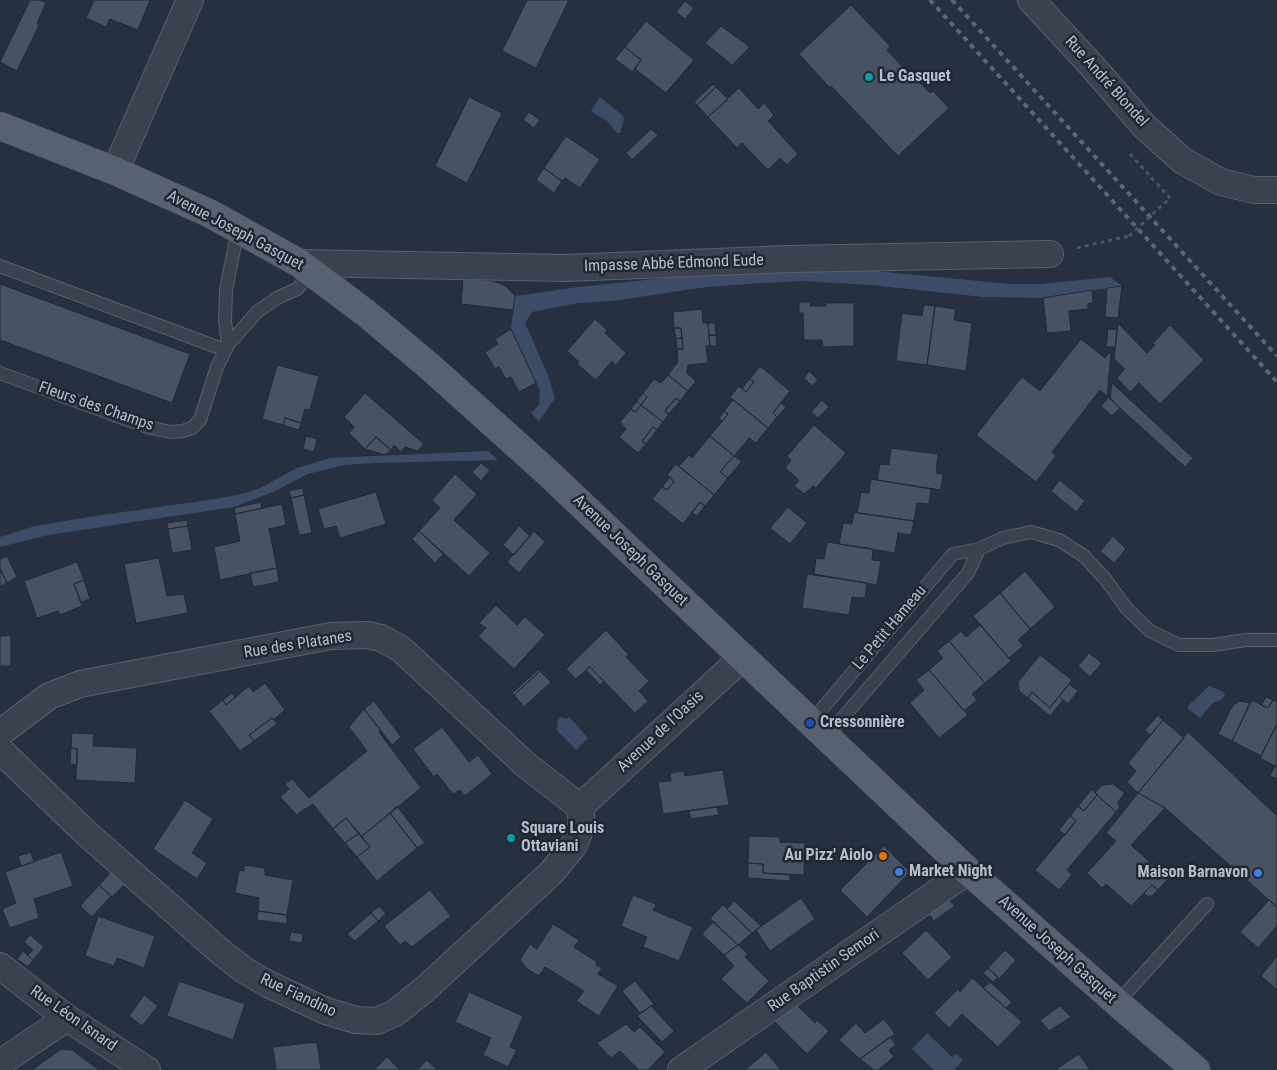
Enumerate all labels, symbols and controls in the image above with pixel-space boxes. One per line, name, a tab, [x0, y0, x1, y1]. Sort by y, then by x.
street label: Rue André Blondel	[1060, 33, 1152, 131]
place label: Le Gasquet	[879, 67, 951, 87]
marker: Le Gasquet	[863, 71, 875, 83]
street label: Avenue Joseph Gasquet	[163, 187, 307, 275]
street label: Impasse Abbé Edmond Eude	[584, 251, 764, 277]
street label: Fleurs des Champs	[36, 378, 156, 436]
street label: Avenue Joseph Gasquet	[569, 491, 691, 611]
street label: Le Petit Hameau	[849, 582, 931, 674]
street label: Rue des Platanes	[243, 627, 353, 663]
street label: Avenue de l'Oasis	[614, 687, 708, 777]
place label: Cressonnière	[820, 713, 905, 733]
marker: Cressonnière	[804, 717, 816, 729]
place label: Square Louis Ottaviani	[521, 819, 604, 857]
marker: Square Louis Ottaviani	[505, 832, 517, 844]
place label: Au Pizz' Aiolo	[785, 846, 873, 866]
marker: Au Pizz' Aiolo	[877, 850, 889, 862]
place label: Market Night	[909, 862, 992, 882]
place label: Maison Barnavon	[1138, 863, 1248, 883]
marker: Market Night	[893, 866, 905, 878]
marker: Maison Barnavon	[1252, 867, 1264, 879]
street label: Avenue Joseph Gasquet	[994, 892, 1120, 1008]
street label: Rue Baptistin Semori	[765, 925, 883, 1017]
street label: Rue Fiandino	[257, 970, 339, 1022]
street label: Rue Léon Isnard	[26, 982, 120, 1056]

